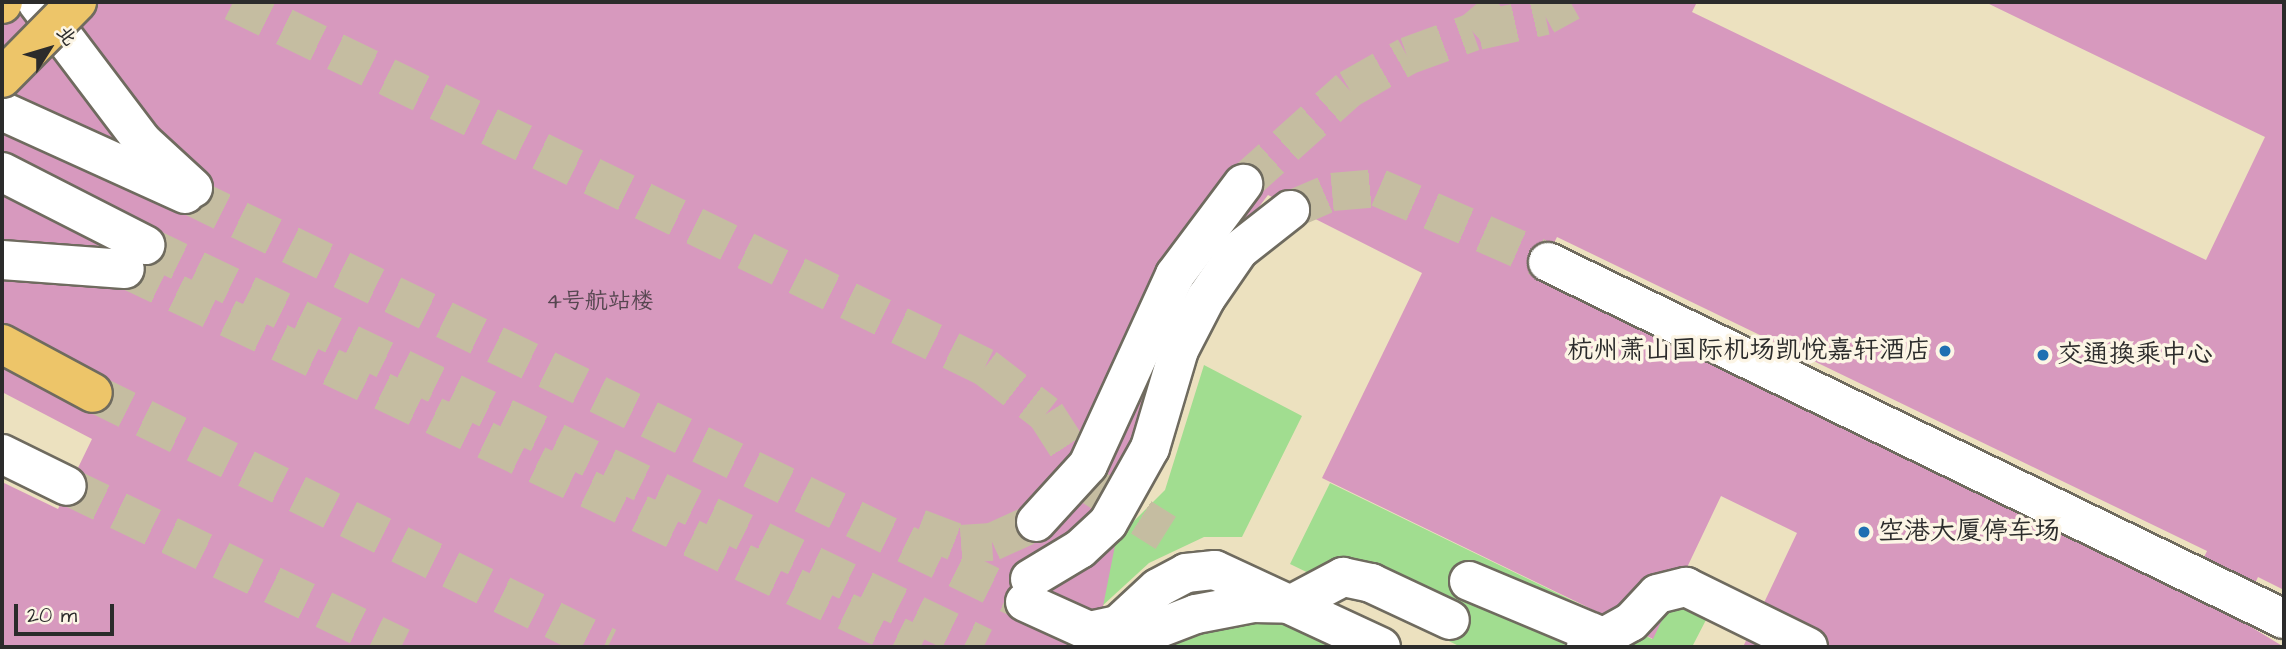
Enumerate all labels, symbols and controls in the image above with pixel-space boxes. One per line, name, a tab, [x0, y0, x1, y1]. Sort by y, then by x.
north arrow	[14, 14, 84, 84]
text: 北	[50, 20, 83, 52]
house number: 4号航站楼	[546, 287, 654, 315]
place label: 杭州萧山国际机场凯悦嘉轩酒店	[1567, 335, 1931, 367]
place label: 交通换乘中心	[2057, 339, 2213, 371]
marker: 杭州萧山国际机场凯悦嘉轩酒店	[1937, 343, 1953, 359]
marker: 交通换乘中心	[2035, 347, 2051, 363]
place label: 空港大厦停车场	[1878, 516, 2060, 548]
marker: 空港大厦停车场	[1856, 524, 1872, 540]
scale bar	[18, 590, 117, 634]
text: 20 m	[27, 601, 77, 630]

